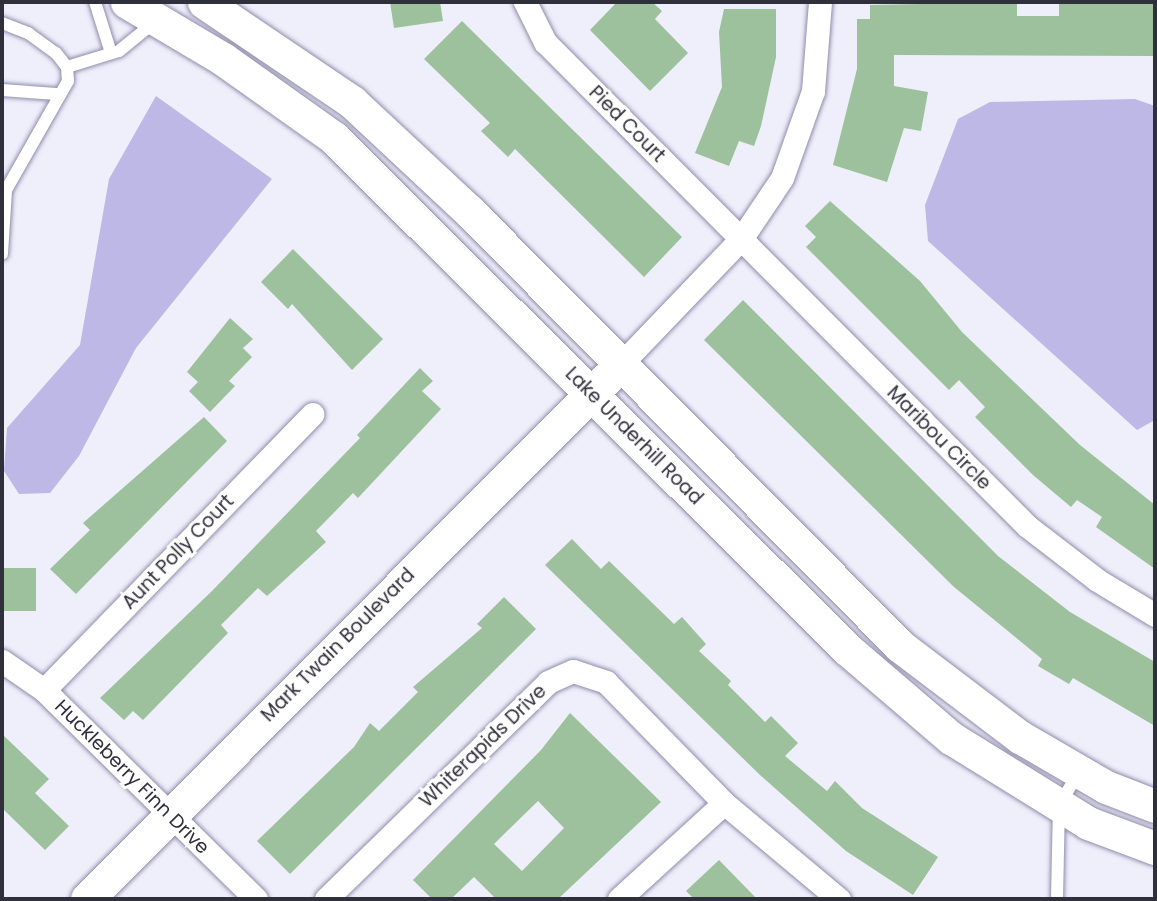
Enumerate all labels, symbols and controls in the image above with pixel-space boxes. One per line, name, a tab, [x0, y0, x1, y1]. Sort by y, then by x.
street label: Pied Court	[584, 81, 670, 167]
street label: Lake Underhill Road	[561, 363, 707, 509]
street label: Maribou Circle	[882, 381, 996, 495]
street label: Aunt Polly Court	[118, 490, 238, 614]
street label: Mark Twain Boulevard	[257, 564, 419, 726]
street label: Whiterapids Drive	[415, 680, 551, 812]
street label: Huckleberry Finn Drive	[50, 695, 214, 859]

